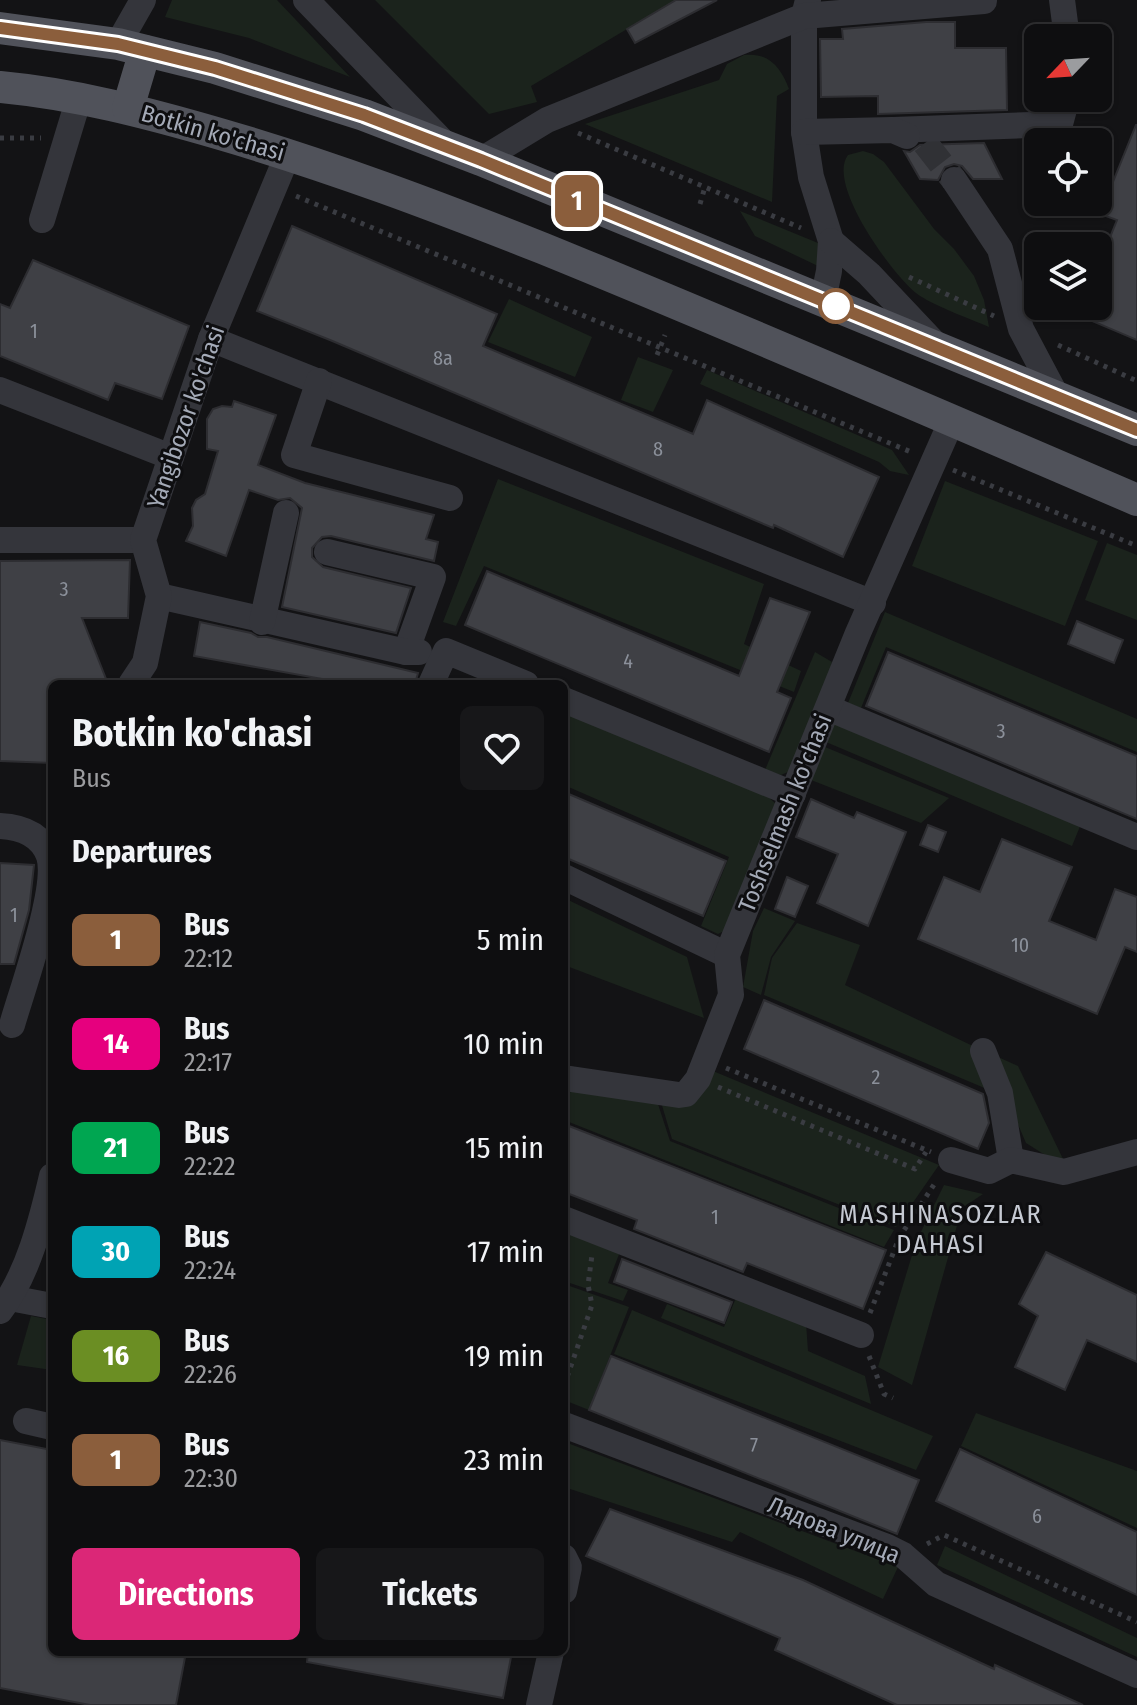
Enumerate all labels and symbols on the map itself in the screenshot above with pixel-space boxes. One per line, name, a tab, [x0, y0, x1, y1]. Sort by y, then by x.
north arrow	[1024, 24, 1112, 112]
street label: Botkin ko'chasi	[138, 99, 288, 167]
line badge: 1	[551, 175, 603, 227]
unlabelled marker	[819, 289, 853, 323]
house number: 1	[30, 319, 38, 343]
street label: Yangibozor ko'chasi	[142, 322, 230, 512]
house number: 8a	[433, 346, 453, 370]
house number: 8	[653, 437, 663, 461]
house number: 3	[59, 577, 69, 601]
house number: 4	[623, 649, 633, 673]
street label: Toshselmash ko'chasi	[732, 710, 838, 916]
house number: 3	[996, 719, 1006, 743]
house number: 1	[10, 903, 18, 927]
house number: 10	[1011, 933, 1029, 957]
house number: 2	[872, 1065, 881, 1089]
district label: MASHINASOZLAR DAHASI	[839, 1199, 1043, 1260]
house number: 1	[711, 1205, 719, 1229]
house number: 7	[750, 1433, 758, 1457]
street label: Лядова улица	[764, 1491, 904, 1569]
house number: 6	[1032, 1504, 1042, 1528]

